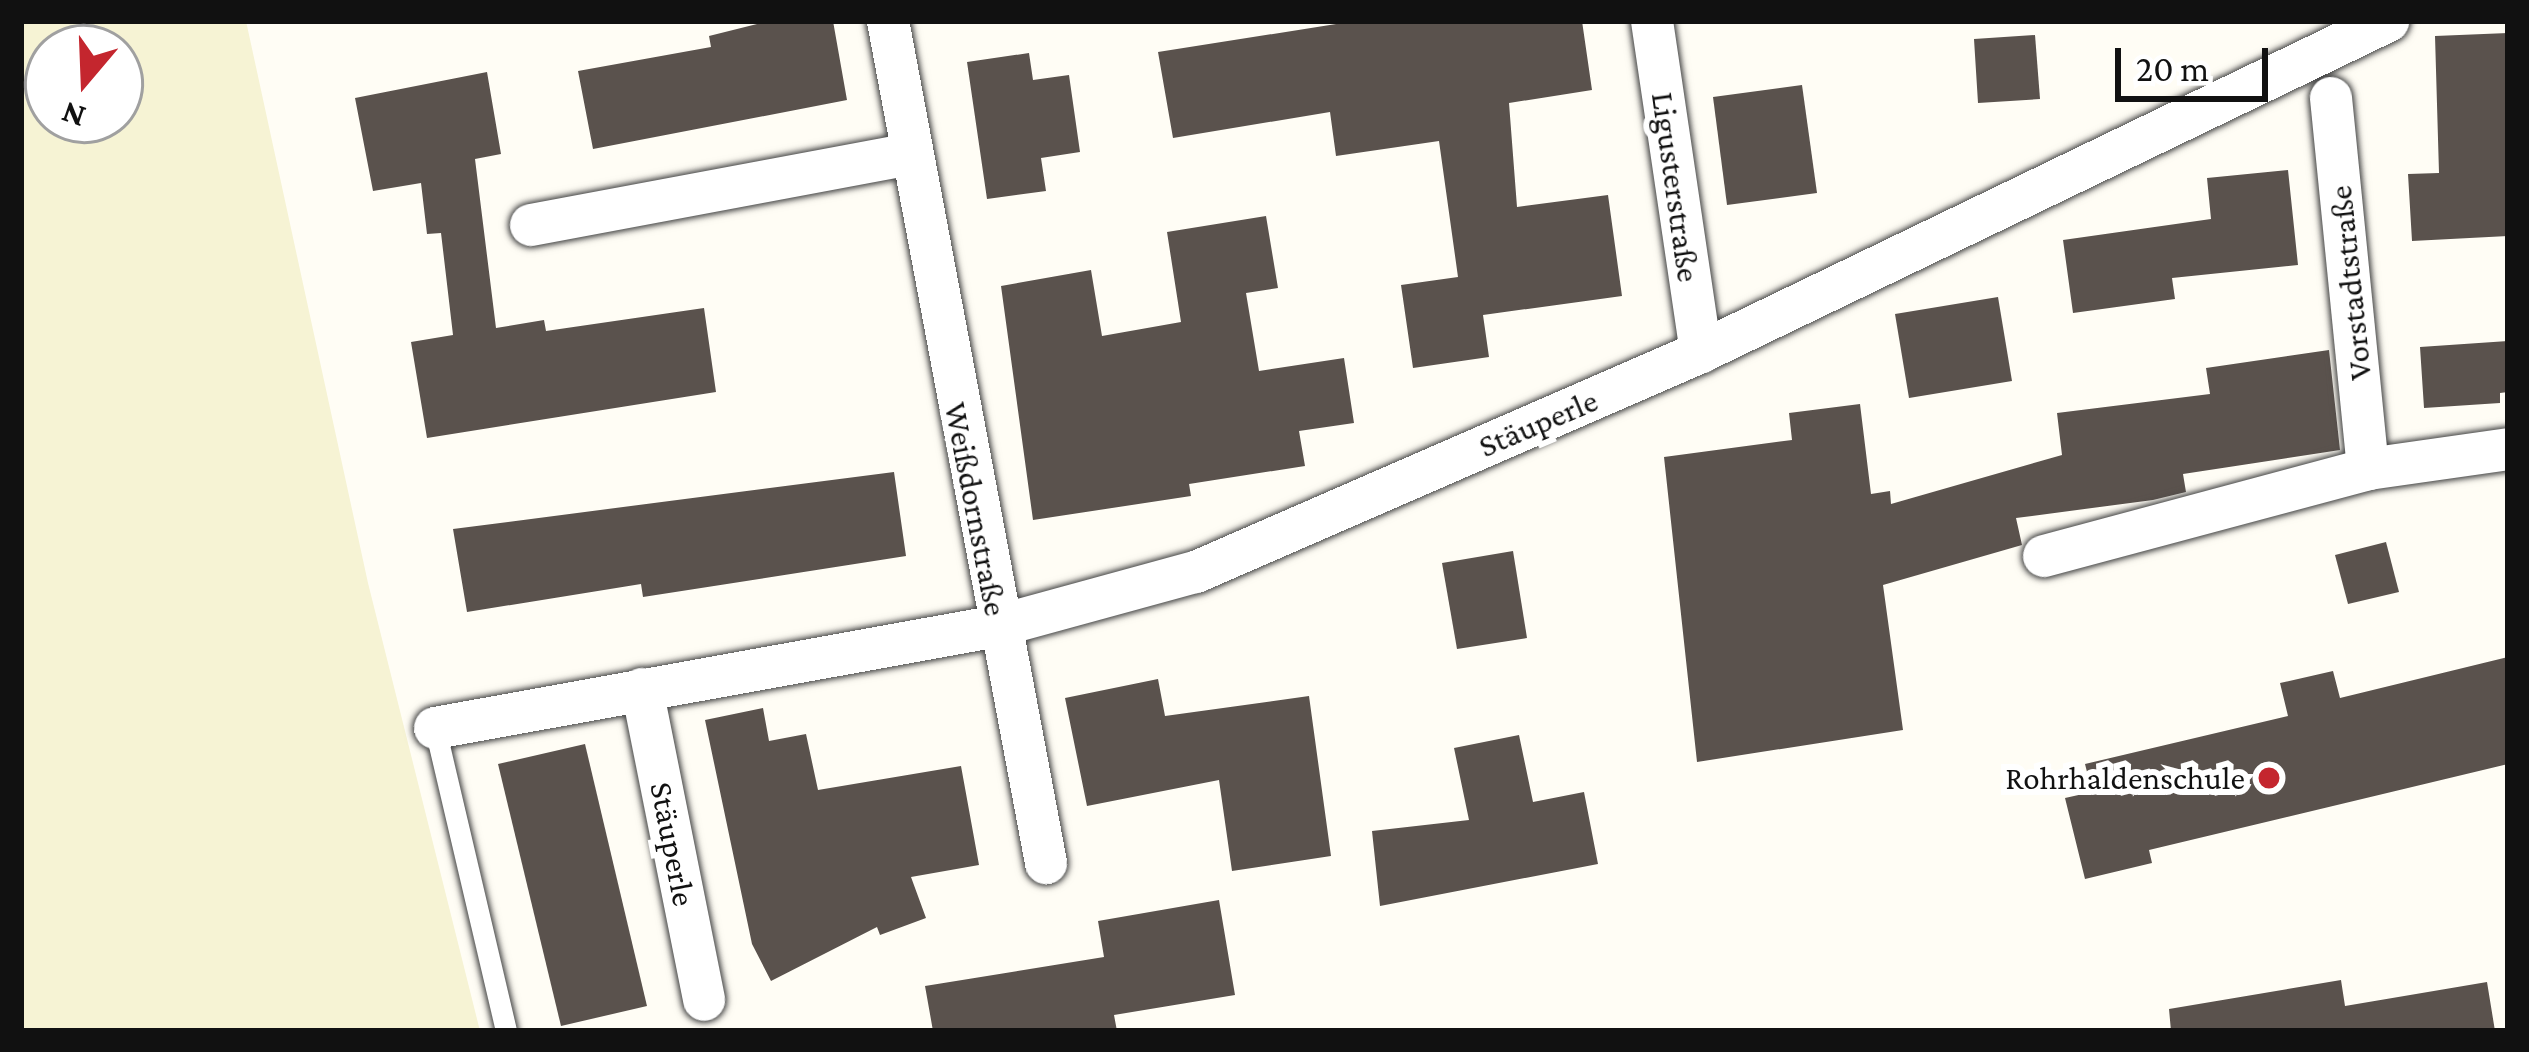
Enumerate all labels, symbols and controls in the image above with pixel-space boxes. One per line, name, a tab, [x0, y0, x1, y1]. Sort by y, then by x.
north arrow	[24, 24, 144, 144]
scale bar	[2121, 24, 2274, 98]
text: 20 m	[2136, 49, 2209, 89]
street label: Ligusterstraße	[1643, 90, 1709, 284]
text: N	[56, 95, 90, 137]
street label: Vorstadtstraße	[2320, 184, 2380, 382]
street label: Stäuperle	[1473, 380, 1603, 466]
street label: Weißdornstraße	[936, 399, 1016, 619]
place label: Rohrhaldenschule	[2005, 758, 2245, 798]
marker: Rohrhaldenschule	[2256, 765, 2282, 791]
street label: Stäuperle	[642, 779, 704, 909]

